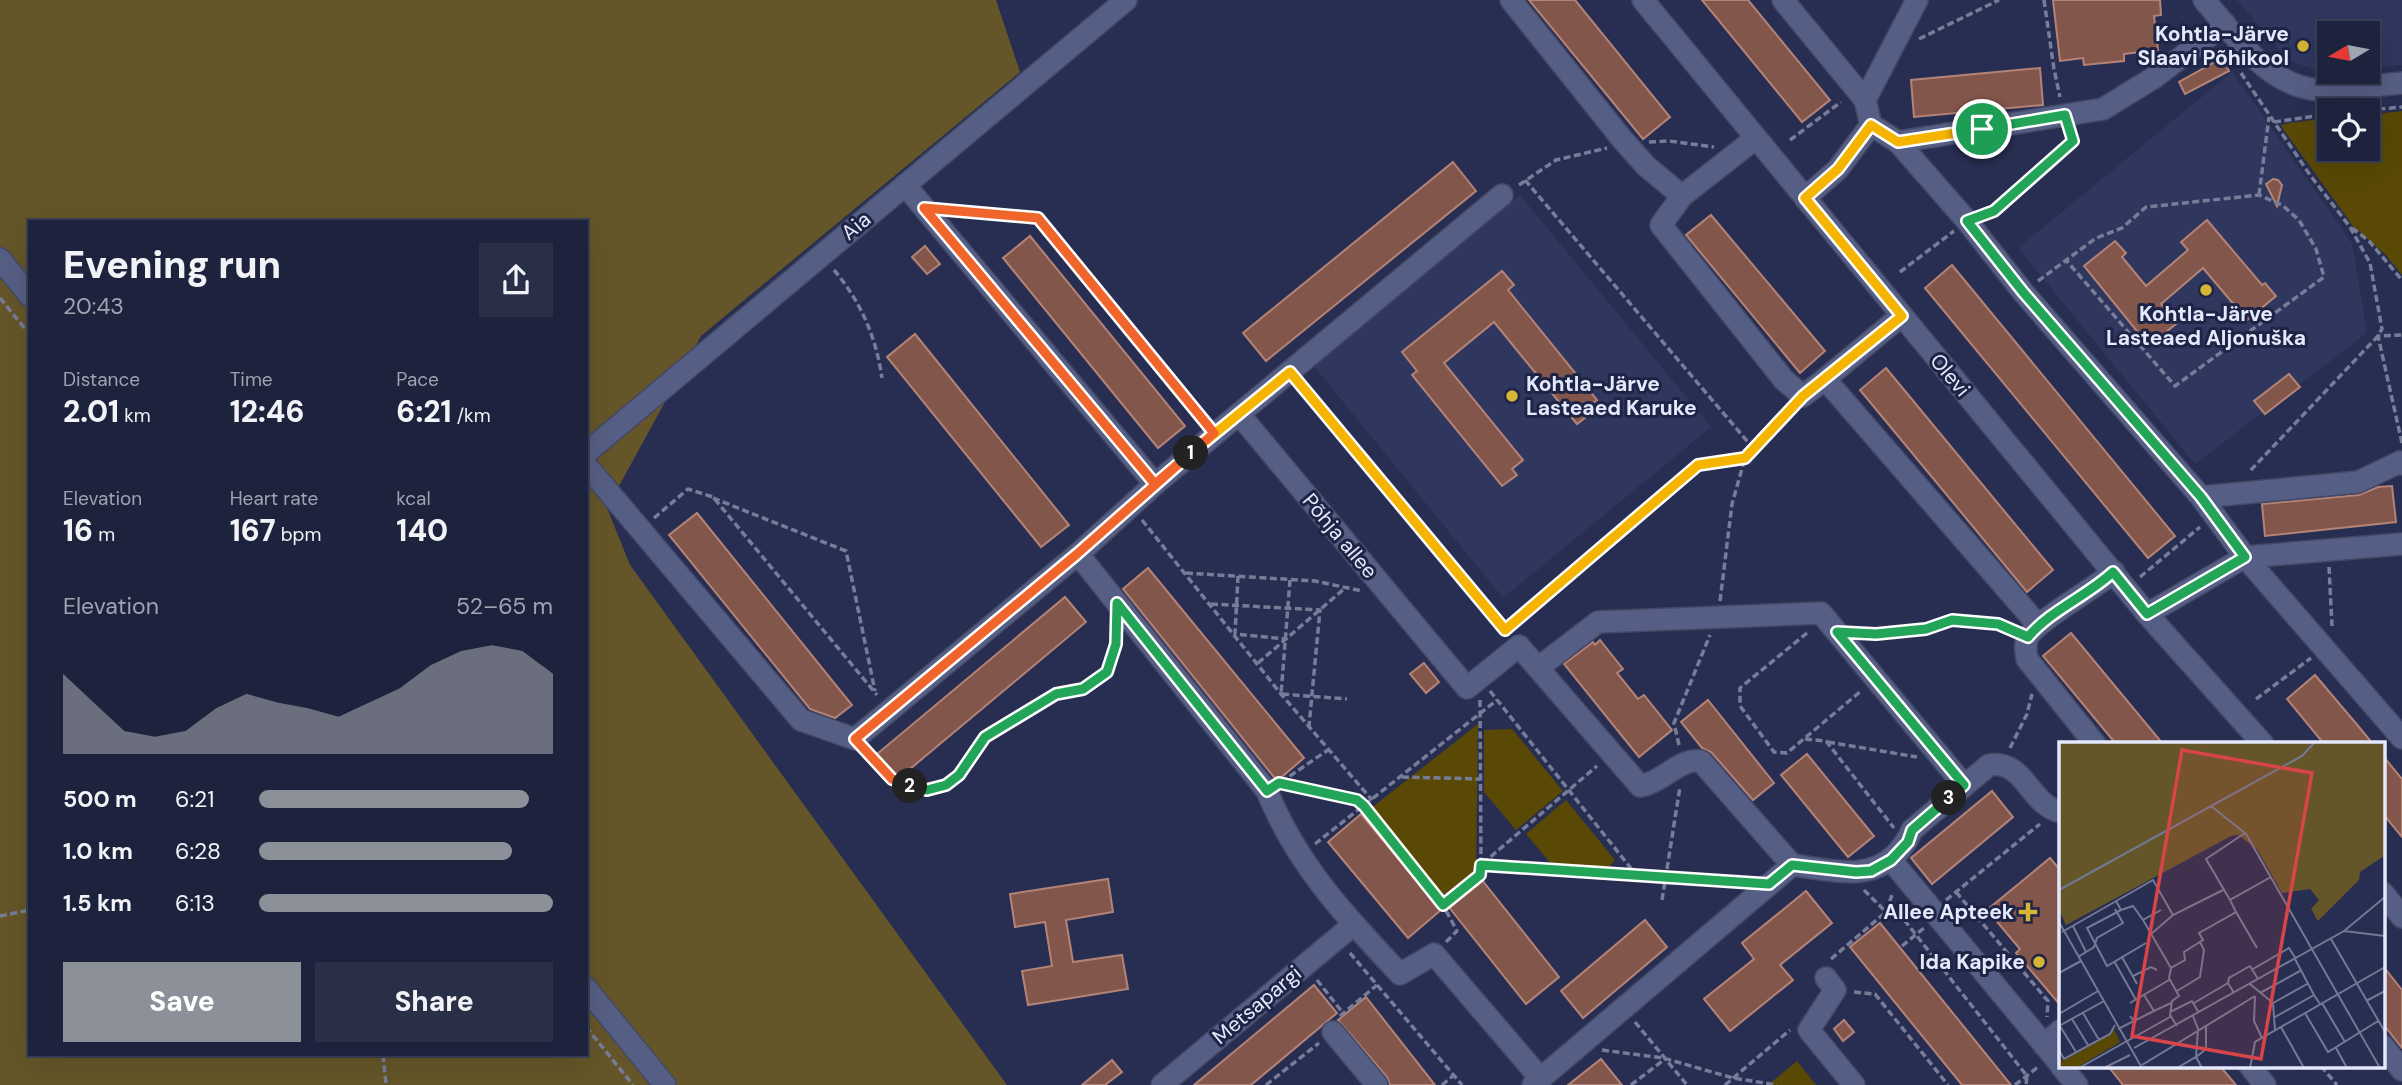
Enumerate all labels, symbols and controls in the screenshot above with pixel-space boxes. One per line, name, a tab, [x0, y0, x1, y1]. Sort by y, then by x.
place label: Kohtla-Järve Slaavi Põhikool	[2137, 20, 2289, 72]
north arrow	[2317, 21, 2380, 84]
map controls	[2317, 21, 2380, 161]
marker: Kohtla-Järve Slaavi Põhikool	[2295, 38, 2311, 54]
button: locate	[2317, 98, 2380, 161]
pin	[1952, 99, 2012, 159]
icon: arrive	[1963, 110, 2001, 148]
street label: Aia	[835, 205, 877, 247]
text: Evening run	[63, 240, 281, 290]
button: share	[479, 243, 553, 317]
marker: Kohtla-Järve Lasteaed Aljonuška	[2198, 282, 2214, 298]
text: 20:43	[63, 291, 124, 321]
place label: Kohtla-Järve Lasteaed Aljonuška	[2106, 300, 2306, 352]
street label: Olevi	[1924, 347, 1976, 403]
text: Distance	[63, 367, 140, 392]
text: Time	[230, 367, 273, 392]
text: Pace	[396, 367, 439, 392]
place label: Kohtla-Järve Lasteaed Karuke	[1526, 370, 1697, 422]
marker: Kohtla-Järve Lasteaed Karuke	[1504, 388, 1520, 404]
text: 2.01	[63, 392, 119, 431]
text: 12:46	[230, 392, 305, 431]
text: 6:21	[396, 392, 452, 431]
text: km	[119, 403, 151, 428]
text: /km	[452, 403, 491, 428]
pin: 1	[1174, 435, 1208, 470]
text: 1	[1187, 440, 1194, 465]
text: Elevation	[63, 486, 142, 511]
text: Heart rate	[230, 486, 318, 511]
text: kcal	[396, 486, 431, 511]
street label: Põhja allee	[1296, 488, 1384, 584]
text: 16	[63, 511, 93, 550]
text: 167	[230, 511, 276, 550]
text: 140	[396, 511, 448, 550]
text: m	[93, 522, 115, 547]
text: bpm	[276, 522, 321, 547]
text: Elevation	[63, 591, 159, 621]
text: 52–65 m	[456, 591, 553, 621]
inset map	[2059, 742, 2384, 1068]
pin: 2	[892, 768, 928, 804]
text: 2	[904, 773, 915, 798]
pin: 3	[1932, 780, 1966, 816]
text: 500 m	[63, 784, 137, 814]
text: 6:21	[175, 784, 215, 814]
text: 3	[1943, 785, 1954, 810]
text: 1.0 km	[63, 836, 133, 866]
text: 6:28	[175, 836, 221, 866]
text: 1.5 km	[63, 888, 132, 918]
text: 6:13	[175, 888, 215, 918]
place label: Allee Apteek	[1883, 898, 2014, 926]
marker: Allee Apteek	[2020, 904, 2036, 920]
place label: Ida Kapike	[1920, 948, 2025, 976]
marker: Ida Kapike	[2031, 954, 2047, 970]
street label: Metsapargi	[1207, 959, 1307, 1051]
button: Save	[63, 962, 301, 1042]
button: Share	[315, 962, 553, 1042]

